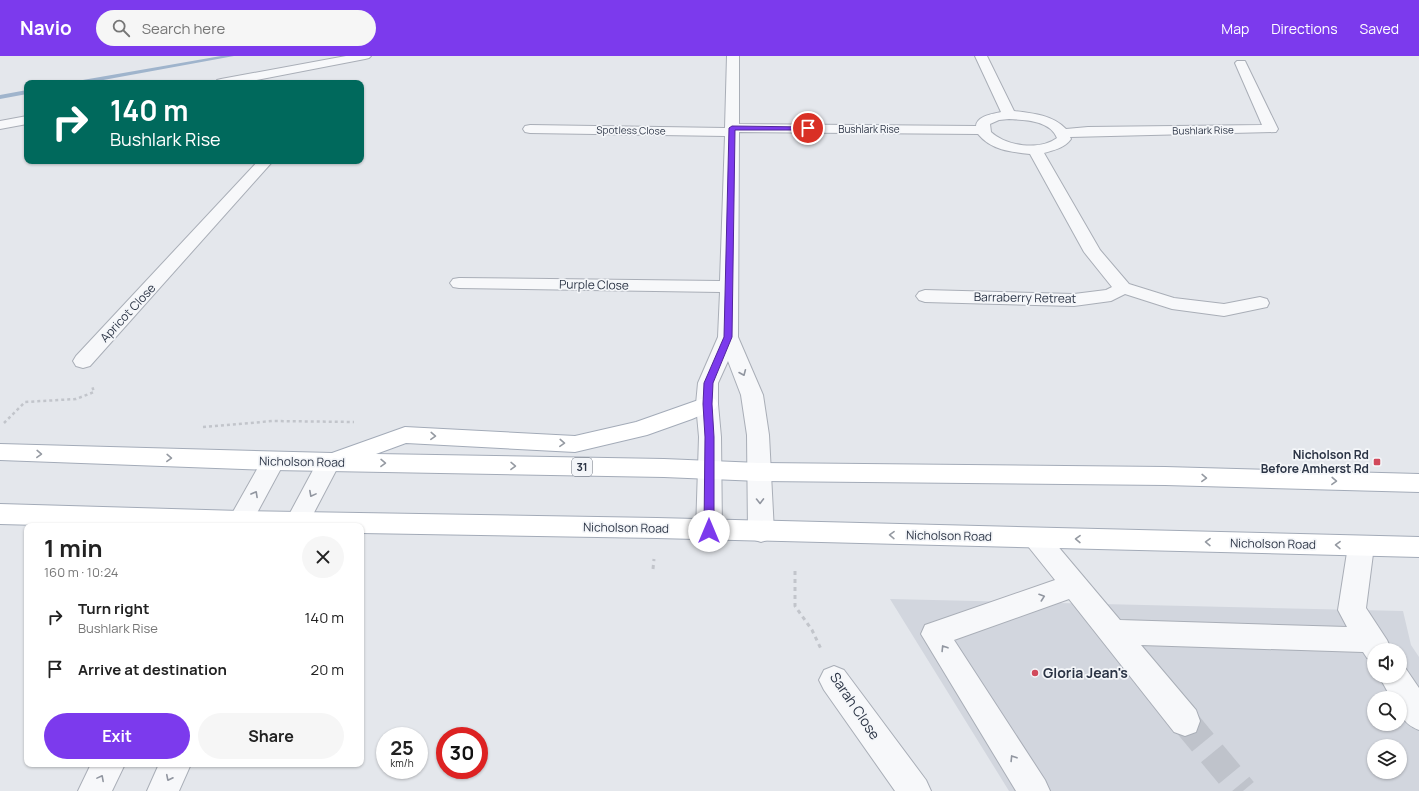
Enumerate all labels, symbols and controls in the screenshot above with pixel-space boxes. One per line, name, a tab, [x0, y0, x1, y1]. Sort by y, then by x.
search box	[96, 10, 376, 46]
text: Navio	[20, 15, 72, 41]
icon: search	[110, 17, 132, 39]
text: Search here	[142, 18, 225, 39]
text: Map	[1221, 19, 1249, 38]
text: Directions	[1271, 19, 1338, 38]
text: Saved	[1360, 19, 1399, 38]
text: 140 m	[110, 91, 189, 129]
icon: right	[44, 96, 96, 148]
pin	[791, 111, 825, 145]
icon: arrive	[797, 117, 819, 139]
street label: Spotless Close	[596, 122, 666, 138]
street label: Bushlark Rise	[838, 122, 900, 136]
street label: Bushlark Rise	[1172, 122, 1234, 138]
text: Bushlark Rise	[110, 127, 221, 151]
street label: Purple Close	[559, 275, 629, 294]
street label: Apricot Close	[96, 280, 159, 346]
street label: Barraberry Retreat	[974, 288, 1077, 307]
one-way arrow	[738, 369, 746, 377]
one-way arrow	[430, 432, 436, 441]
one-way arrow	[559, 439, 565, 447]
place label: Nicholson Rd Before Amherst Rd	[1261, 446, 1369, 477]
one-way arrow	[36, 449, 42, 458]
street label: Nicholson Road	[259, 452, 345, 471]
one-way arrow	[166, 454, 172, 462]
marker: Nicholson Rd Before Amherst Rd	[1372, 457, 1382, 467]
road number: 31	[572, 458, 592, 476]
one-way arrow	[380, 459, 386, 468]
one-way arrow	[510, 462, 516, 470]
one-way arrow	[1201, 473, 1207, 482]
one-way arrow	[1331, 477, 1337, 485]
one-way arrow	[309, 490, 317, 498]
one-way arrow	[250, 491, 258, 498]
one-way arrow	[756, 498, 764, 504]
position arrow	[688, 510, 730, 552]
street label: Nicholson Road	[583, 518, 669, 537]
street label: Nicholson Road	[906, 526, 992, 545]
text: 1 min	[44, 531, 103, 564]
one-way arrow	[889, 531, 895, 539]
street label: Nicholson Road	[1230, 534, 1316, 553]
one-way arrow	[1075, 535, 1081, 543]
button: close	[302, 536, 344, 578]
one-way arrow	[1205, 538, 1211, 546]
one-way arrow	[1335, 541, 1341, 550]
text: 160 m · 10:24	[44, 563, 119, 581]
one-way arrow	[1039, 593, 1046, 601]
text: Turn right	[78, 598, 149, 619]
icon: right	[44, 606, 66, 628]
text: 140 m	[304, 607, 344, 628]
text: Bushlark Rise	[78, 619, 158, 637]
map controls	[1367, 643, 1407, 779]
button: sound	[1367, 643, 1407, 683]
one-way arrow	[941, 645, 949, 652]
icon: arrive	[44, 658, 66, 680]
text: Arrive at destination	[78, 659, 227, 680]
text: 20 m	[311, 659, 344, 680]
place label: Gloria Jean's	[1043, 663, 1128, 682]
street label: Sarah Close	[826, 668, 885, 743]
marker: Gloria Jean's	[1030, 668, 1040, 678]
button: search	[1367, 691, 1407, 731]
button: Exit	[44, 713, 190, 759]
button: Share	[198, 713, 344, 759]
speed limit sign: 30	[436, 727, 488, 779]
text: 25	[390, 734, 414, 761]
button: layers	[1367, 739, 1407, 779]
one-way arrow	[1010, 755, 1018, 762]
text: km/h	[390, 756, 414, 770]
one-way arrow	[166, 773, 174, 781]
one-way arrow	[97, 774, 104, 782]

